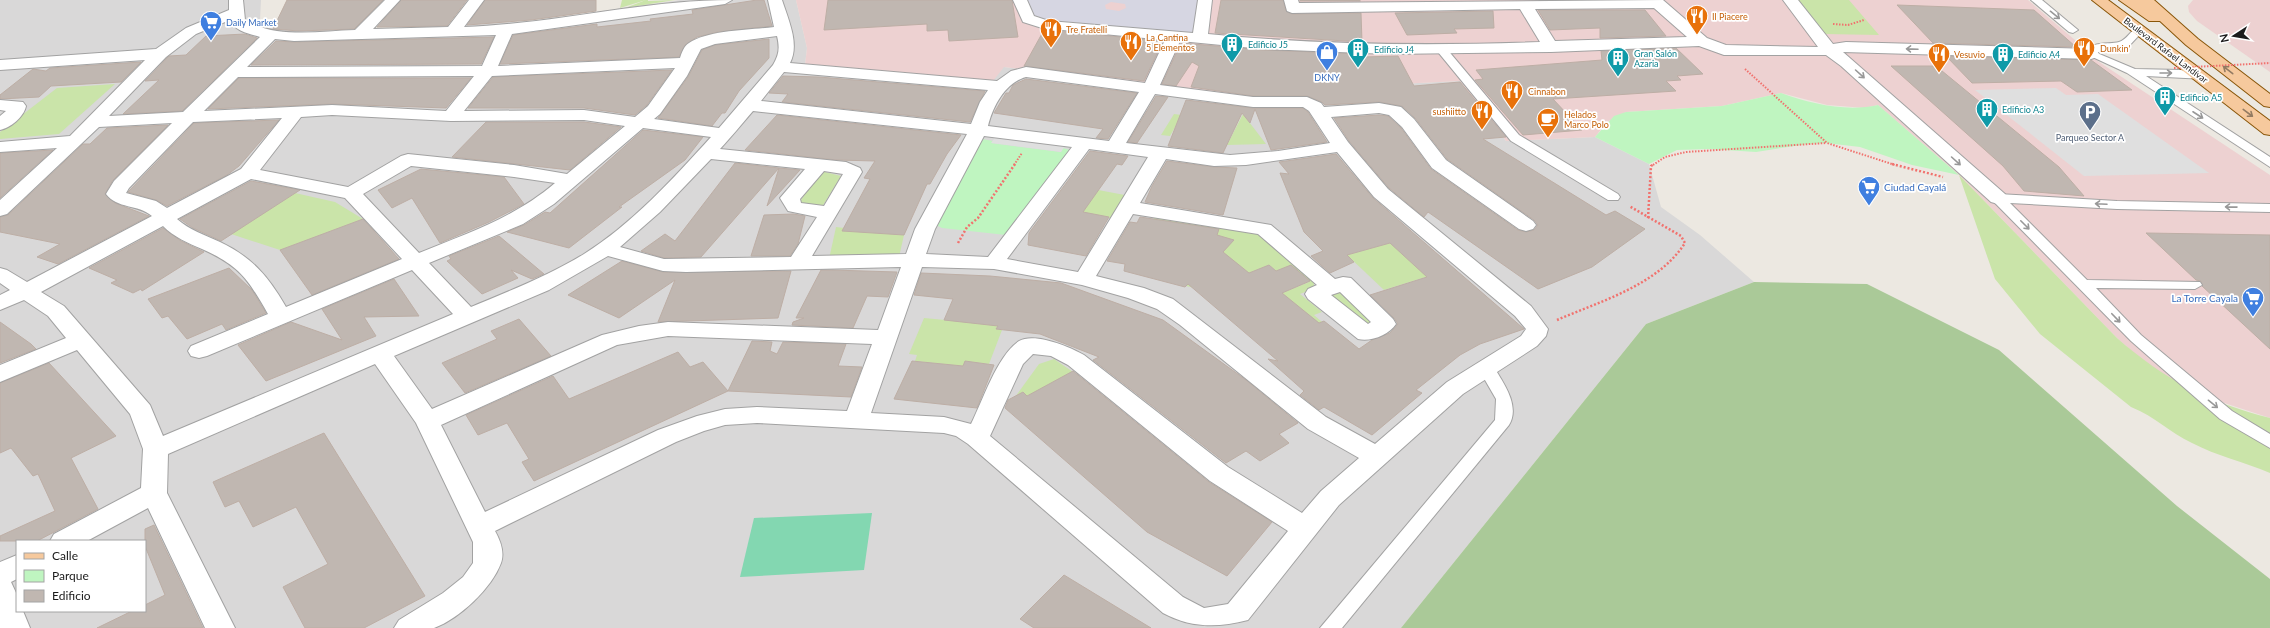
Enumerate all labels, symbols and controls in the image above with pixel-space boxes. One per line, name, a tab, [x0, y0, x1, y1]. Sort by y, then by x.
restaurant icon: Il Piacere	[1684, 3, 1710, 36]
supermarket icon: Daily Market	[198, 9, 224, 42]
place label: Il Piacere	[1712, 11, 1748, 22]
one-way arrow	[2049, 11, 2060, 19]
street label: Boulevard Rafael Landívar	[2122, 15, 2211, 86]
restaurant icon: Tre Fratelli	[1038, 16, 1064, 49]
north arrow	[2214, 16, 2254, 56]
place label: Daily Market	[226, 17, 277, 28]
place label: Tre Fratelli	[1066, 24, 1107, 35]
restaurant icon: La Cantina 5 Elementos	[1118, 29, 1144, 62]
building icon: Edificio J5	[1219, 31, 1245, 64]
place label: La Cantina 5 Elementos	[1146, 32, 1195, 53]
text: N	[2216, 33, 2231, 44]
restaurant icon: Dunkin'	[2071, 35, 2097, 68]
building icon: Edificio J4	[1345, 36, 1371, 69]
place label: Edificio J5	[1248, 39, 1288, 50]
shop icon: DKNY	[1314, 39, 1340, 72]
restaurant icon: Vesuvio	[1926, 41, 1952, 74]
building icon: Edificio A4	[1990, 41, 2016, 74]
place label: Dunkin'	[2100, 43, 2130, 54]
place label: Edificio J4	[1374, 44, 1414, 55]
building icon: Gran Salón Azaria	[1605, 45, 1631, 78]
one-way arrow	[1906, 45, 1919, 53]
place label: Gran Salón Azaria	[1634, 48, 1677, 69]
place label: Vesuvio	[1954, 49, 1985, 60]
place label: Edificio A4	[2018, 49, 2060, 60]
one-way arrow	[2223, 66, 2234, 74]
one-way arrow	[1854, 69, 1864, 78]
one-way arrow	[2159, 69, 2172, 77]
place label: DKNY	[1314, 72, 1340, 83]
restaurant icon: Cinnabon	[1499, 78, 1525, 111]
building icon: Edificio A5	[2152, 84, 2178, 117]
place label: Cinnabon	[1528, 86, 1566, 97]
place label: Edificio A5	[2180, 92, 2222, 103]
building icon: Edificio A3	[1974, 96, 2000, 129]
restaurant icon: sushiitto	[1469, 98, 1495, 131]
parking icon: Parqueo Sector A	[2077, 99, 2103, 132]
place label: Edificio A3	[2002, 104, 2044, 115]
place label: sushiitto	[1433, 106, 1466, 117]
cafe icon: Helados Marco Polo	[1535, 106, 1561, 139]
place label: Helados Marco Polo	[1564, 109, 1609, 130]
one-way arrow	[2242, 109, 2253, 117]
one-way arrow	[2192, 111, 2203, 119]
place label: Parqueo Sector A	[2056, 132, 2125, 143]
one-way arrow	[1951, 156, 1962, 165]
supermarket icon: Ciudad Cayalá	[1856, 174, 1882, 207]
place label: Ciudad Cayalá	[1884, 181, 1946, 193]
one-way arrow	[2095, 200, 2108, 207]
one-way arrow	[2225, 203, 2238, 211]
one-way arrow	[2020, 220, 2030, 230]
supermarket icon: La Torre Cayala	[2240, 285, 2266, 318]
place label: La Torre Cayala	[2171, 292, 2238, 304]
one-way arrow	[2111, 313, 2121, 323]
one-way arrow	[2208, 400, 2219, 409]
legend	[16, 540, 146, 612]
text: Calle	[52, 548, 78, 563]
text: Parque	[52, 568, 89, 583]
text: Edificio	[52, 588, 91, 603]

